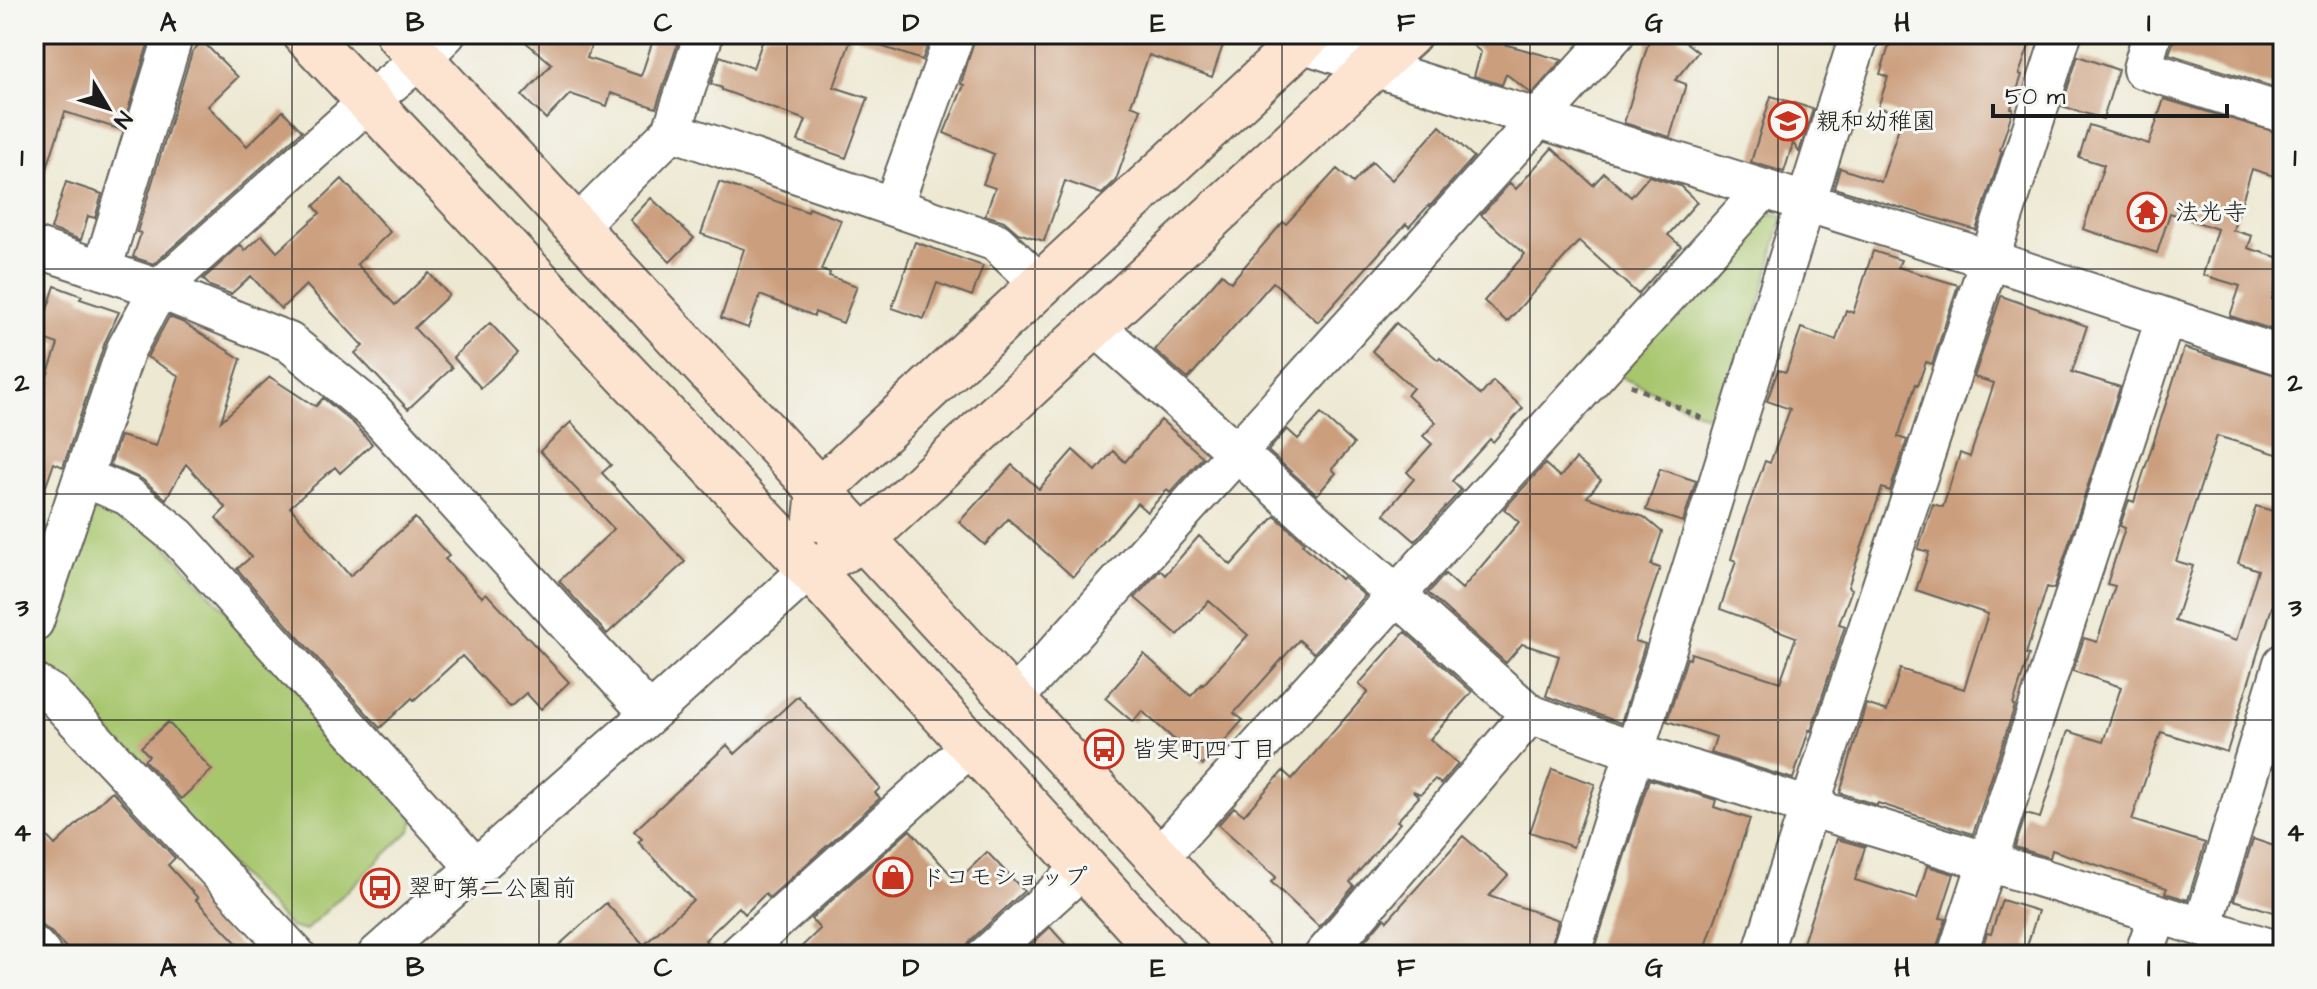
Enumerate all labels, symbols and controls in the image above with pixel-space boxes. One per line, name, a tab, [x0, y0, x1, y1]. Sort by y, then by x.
text: A	[160, 5, 177, 41]
text: B	[406, 5, 425, 41]
text: C	[654, 5, 673, 41]
text: D	[903, 5, 920, 41]
text: E	[1150, 5, 1166, 41]
text: F	[1397, 5, 1416, 41]
text: G	[1645, 5, 1663, 41]
text: H	[1894, 5, 1910, 41]
text: I	[2147, 5, 2151, 41]
north arrow	[68, 68, 148, 148]
scale bar	[1993, 68, 2227, 118]
text: 50 m	[2005, 80, 2066, 114]
school or university icon: 親和幼稚園	[1767, 100, 1809, 142]
text: N	[106, 104, 139, 135]
place label: 親和幼稚園	[1816, 105, 1936, 139]
text: 1	[20, 140, 24, 176]
text: 1	[2293, 140, 2297, 176]
temple icon: 法光寺	[2126, 191, 2168, 233]
place label: 法光寺	[2175, 196, 2247, 230]
text: 2	[14, 365, 30, 401]
text: 2	[2287, 365, 2303, 401]
text: 3	[14, 590, 29, 626]
text: 3	[2287, 590, 2302, 626]
bus stop icon: 皆実町四丁目	[1083, 728, 1125, 770]
place label: 皆実町四丁目	[1132, 733, 1276, 767]
text: 4	[13, 815, 31, 851]
text: 4	[2286, 815, 2304, 851]
shop icon: ドコモショップ	[872, 856, 914, 898]
place label: ドコモショップ	[921, 861, 1088, 895]
bus stop icon: 翠町第二公園前	[359, 867, 401, 909]
place label: 翠町第二公園前	[408, 872, 576, 906]
text: A	[160, 950, 177, 986]
text: B	[406, 950, 425, 986]
text: C	[654, 950, 673, 986]
text: D	[903, 950, 920, 986]
text: E	[1150, 950, 1166, 986]
text: F	[1397, 950, 1416, 986]
text: G	[1645, 950, 1663, 986]
text: H	[1894, 950, 1910, 986]
text: I	[2147, 950, 2151, 986]

